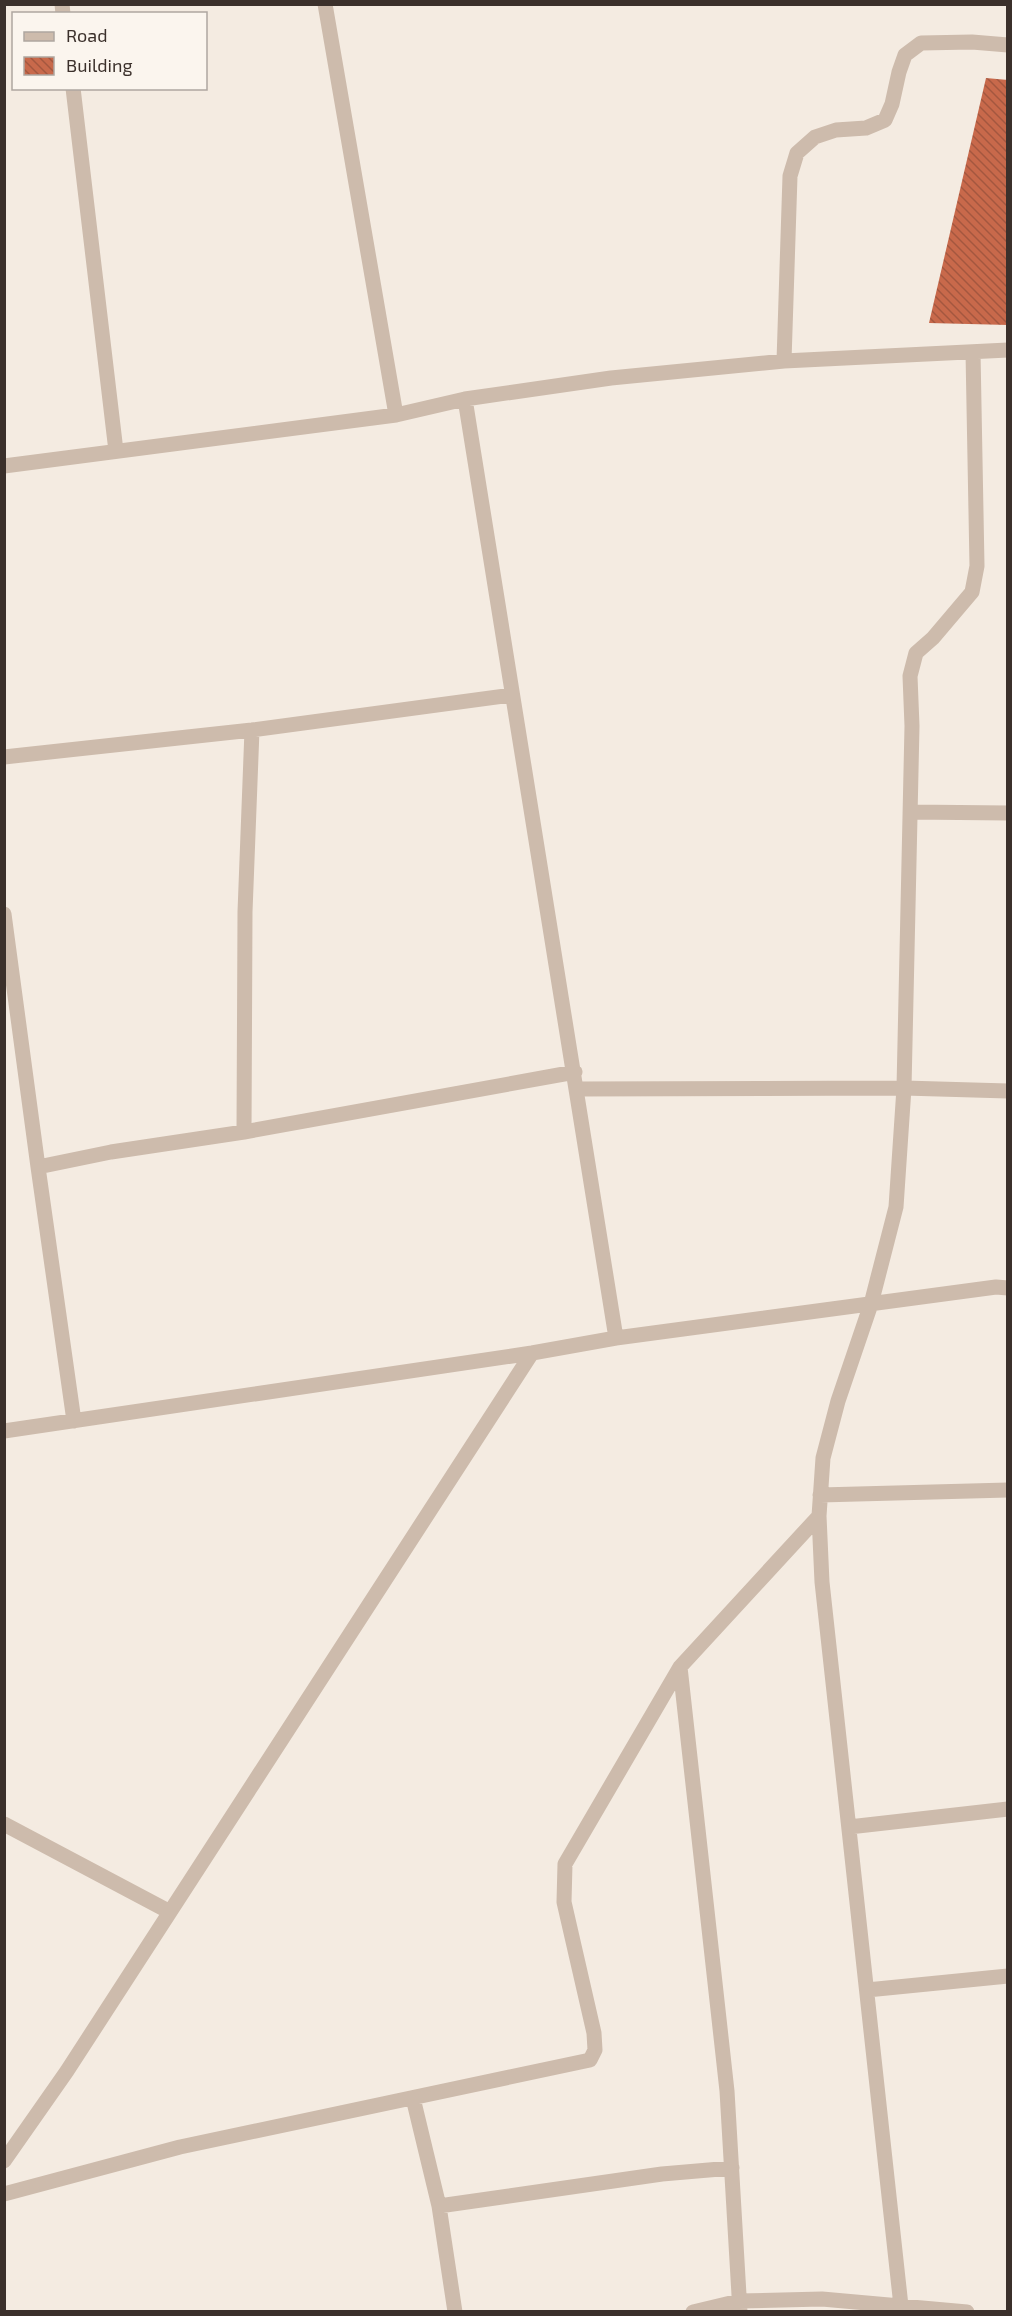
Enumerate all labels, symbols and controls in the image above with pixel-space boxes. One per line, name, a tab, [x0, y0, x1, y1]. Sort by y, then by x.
legend	[12, 12, 207, 90]
text: Road	[66, 24, 107, 46]
text: Building	[66, 54, 133, 76]

